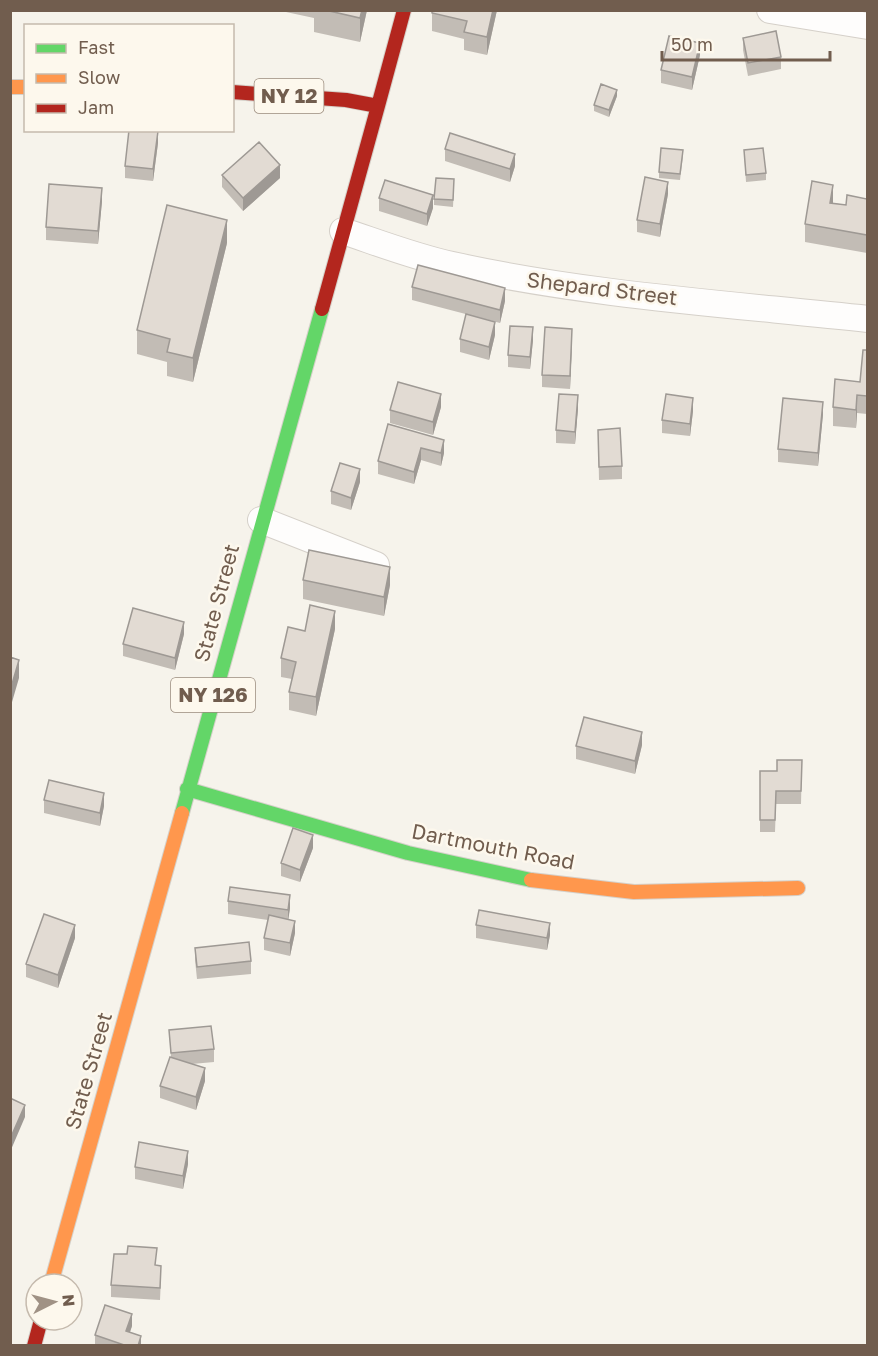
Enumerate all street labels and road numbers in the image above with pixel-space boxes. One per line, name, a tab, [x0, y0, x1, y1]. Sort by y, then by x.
road number: NY 12	[254, 79, 324, 113]
street label: Shepard Street	[525, 266, 679, 310]
street label: State Street	[188, 541, 244, 665]
road number: NY 126	[171, 678, 255, 712]
street label: Dartmouth Road	[409, 817, 577, 875]
street label: State Street	[59, 1009, 117, 1133]

